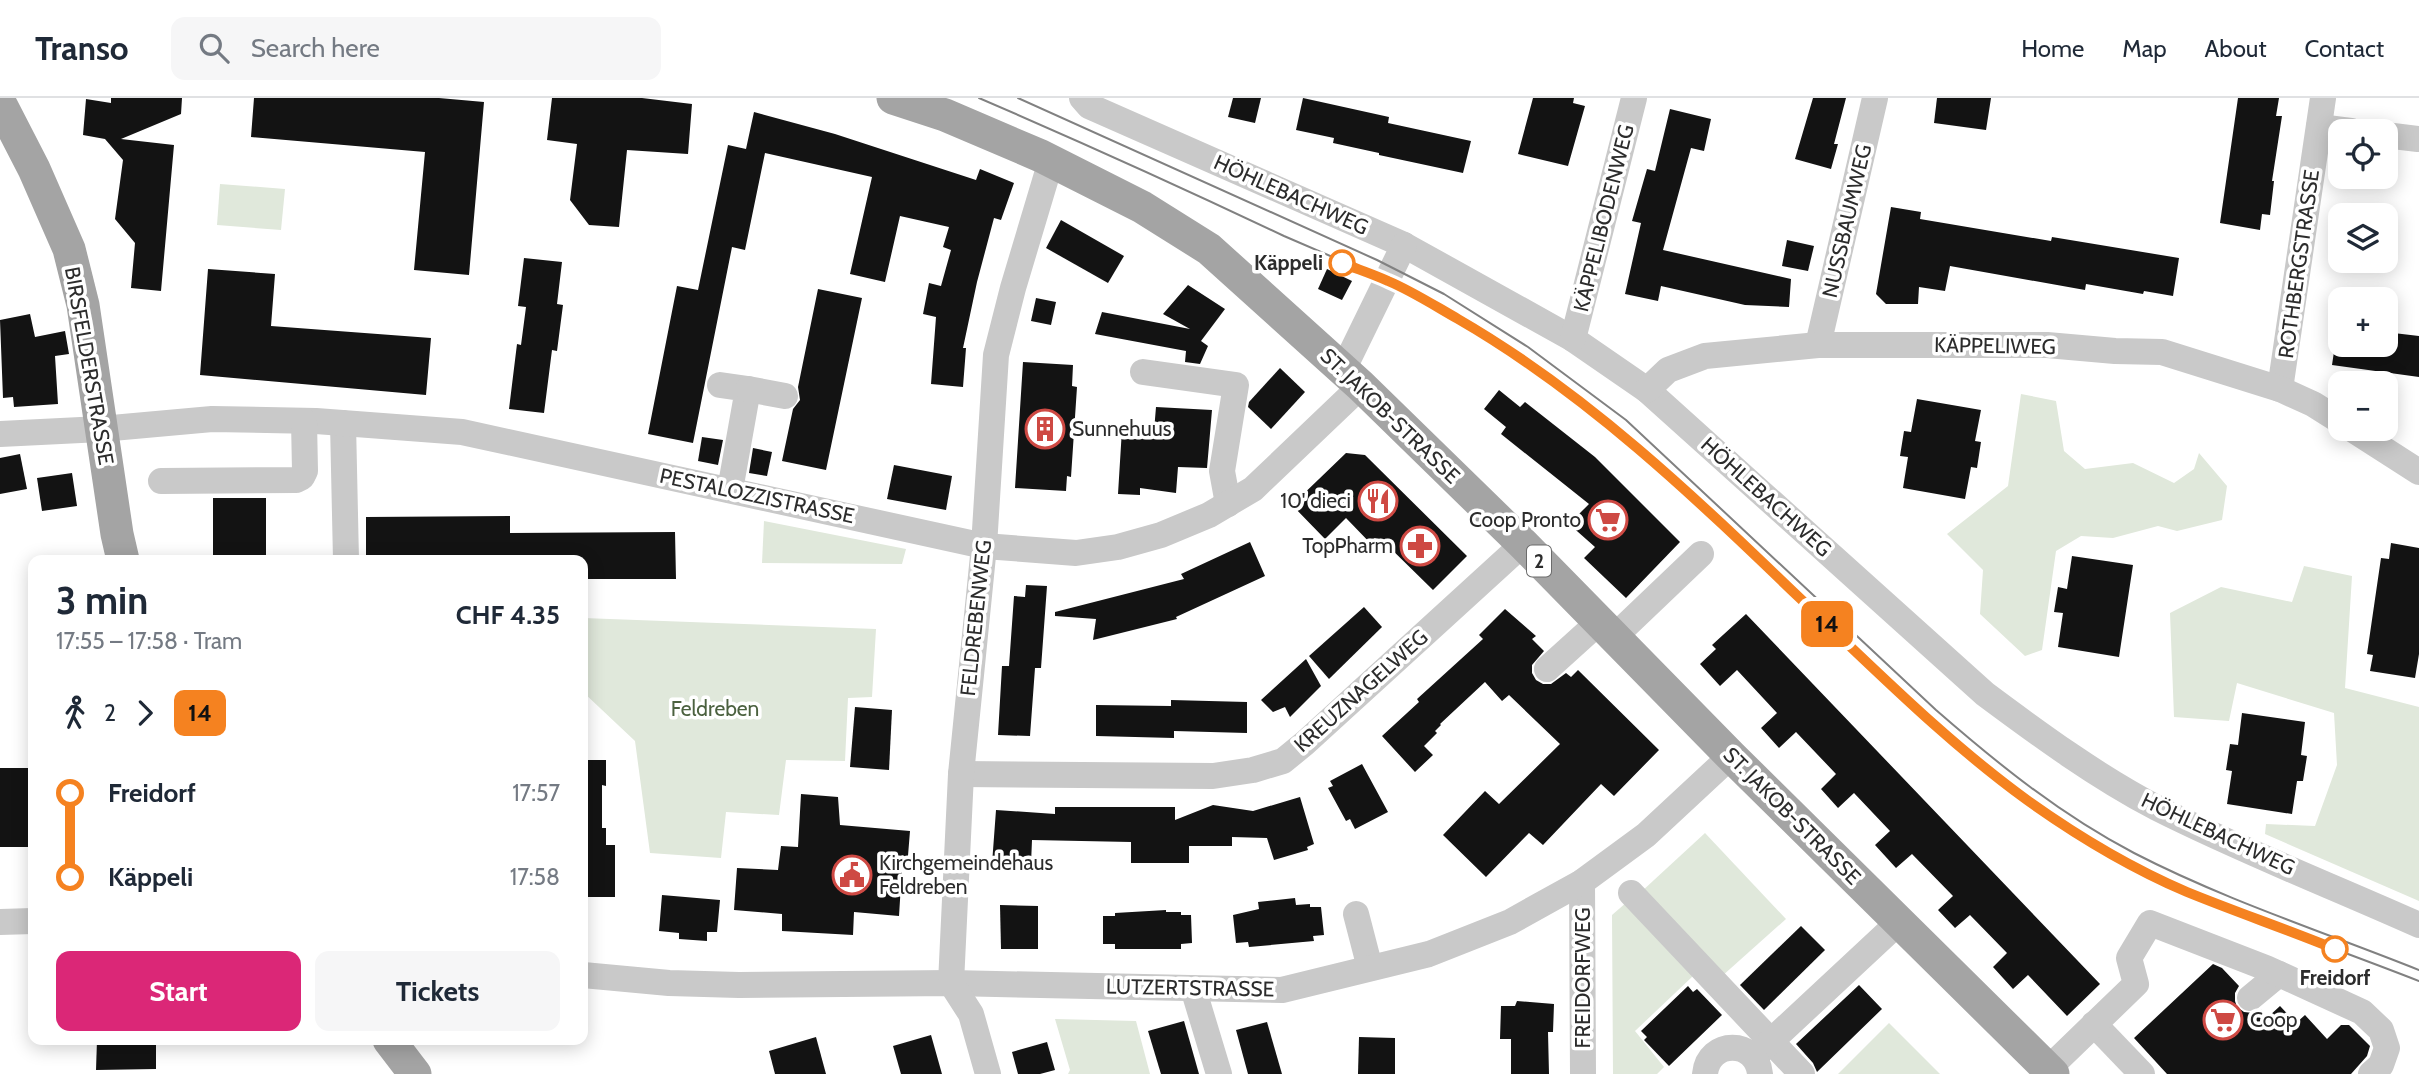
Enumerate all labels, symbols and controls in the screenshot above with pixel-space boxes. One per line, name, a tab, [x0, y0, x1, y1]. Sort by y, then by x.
search box	[171, 17, 661, 80]
text: Transo	[35, 28, 129, 68]
icon: search	[195, 29, 233, 67]
text: Search here	[251, 32, 380, 64]
text: Home	[2021, 34, 2084, 63]
text: Map	[2122, 34, 2167, 63]
text: About	[2205, 34, 2267, 63]
text: Contact	[2305, 34, 2384, 63]
map controls	[2328, 119, 2398, 441]
button: locate	[2328, 119, 2398, 189]
street label: KÄPPELIBODENWEG	[1568, 122, 1639, 314]
street label: NUSSBAUMWEG	[1817, 142, 1876, 300]
street label: HÖHLEBACHWEG	[1210, 149, 1372, 240]
street label: ROTHBERGSTRASSE	[2273, 168, 2324, 360]
button: layers	[2328, 203, 2398, 273]
place label: Käppeli	[1254, 250, 1323, 275]
marker: Käppeli	[1329, 250, 1355, 276]
street label: BIRSFELDERSTRASSE	[60, 265, 119, 467]
button: +	[2328, 287, 2398, 357]
street label: KÄPPELIWEG	[1934, 332, 2056, 359]
street label: ST. JAKOB-STRASSE	[1316, 343, 1465, 488]
button: −	[2328, 371, 2398, 441]
building icon: Sunnehuus	[1024, 408, 1066, 450]
place label: Sunnehuus	[1072, 416, 1172, 441]
street label: HÖHLEBACHWEG	[1696, 432, 1837, 562]
street label: PESTALOZZISTRASSE	[657, 463, 857, 528]
restaurant icon: 10' dieci	[1357, 480, 1399, 522]
place label: 10' dieci	[1280, 488, 1351, 513]
supermarket icon: Coop Pronto	[1587, 499, 1629, 541]
place label: Coop Pronto	[1469, 507, 1581, 532]
pharmacy icon: TopPharm	[1399, 525, 1441, 567]
place label: TopPharm	[1302, 533, 1393, 558]
street label: FELDREBENWEG	[955, 539, 996, 697]
road number: 2	[1527, 545, 1551, 576]
text: 3 min	[56, 577, 148, 624]
text: CHF 4.35	[456, 599, 560, 631]
line badge: 14	[1796, 601, 1858, 647]
text: 14	[1815, 609, 1839, 638]
street label: KREUZNAGELWEG	[1289, 624, 1433, 757]
text: 17:55 – 17:58 · Tram	[56, 627, 242, 655]
icon: walk	[56, 694, 94, 732]
icon: forward	[126, 694, 164, 732]
park label: Feldreben	[671, 696, 759, 721]
text: 14	[188, 698, 212, 727]
text: 2	[104, 699, 116, 727]
street label: ST. JAKOB-STRASSE	[1719, 742, 1866, 889]
text: Freidorf	[108, 777, 196, 809]
text: 17:57	[512, 779, 560, 807]
street label: HÖHLEBACHWEG	[2138, 787, 2299, 880]
place label: Kirchgemeindehaus Feldreben	[879, 850, 1054, 899]
public building icon: Kirchgemeindehaus Feldreben	[831, 854, 873, 896]
text: Käppeli	[108, 861, 193, 893]
text: 17:58	[510, 863, 560, 891]
street label: FREIDORFWEG	[1570, 907, 1595, 1049]
marker: Freidorf	[2322, 936, 2348, 962]
button: Start	[56, 951, 301, 1031]
button: Tickets	[315, 951, 560, 1031]
place label: Freidorf	[2300, 965, 2370, 990]
street label: LUTZERTSTRASSE	[1106, 974, 1274, 1001]
supermarket icon: Coop	[2202, 999, 2244, 1041]
place label: Coop	[2250, 1007, 2297, 1032]

